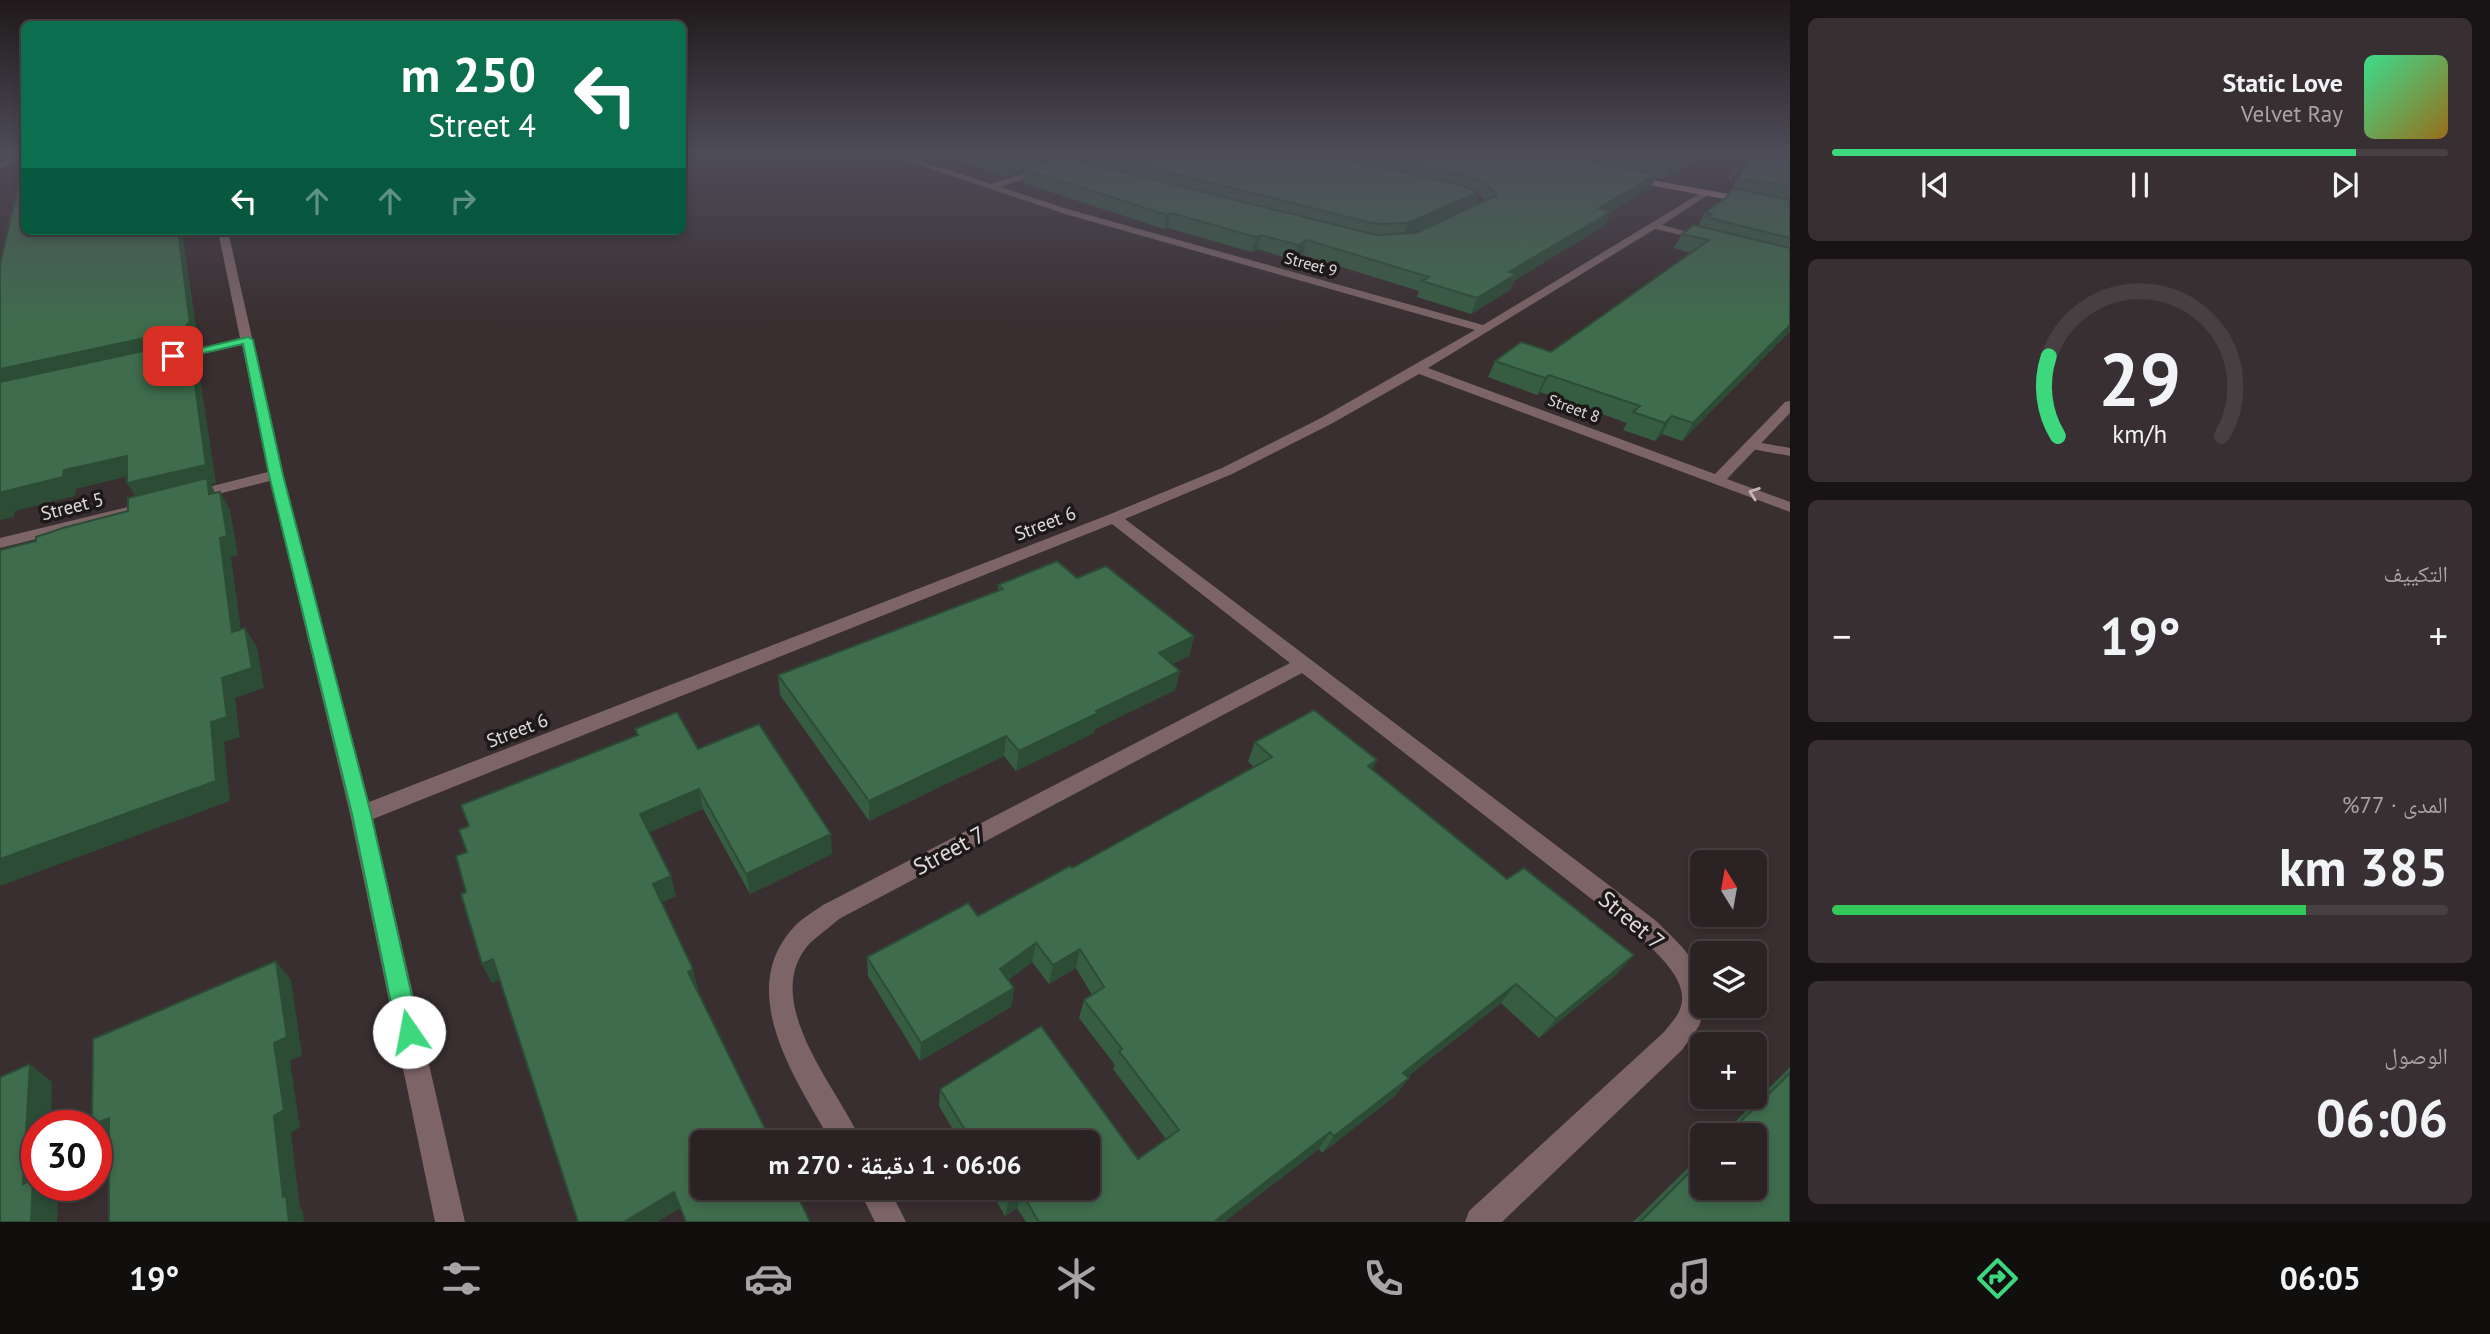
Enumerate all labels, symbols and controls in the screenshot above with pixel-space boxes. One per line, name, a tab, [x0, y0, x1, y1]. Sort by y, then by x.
text: 250 m	[401, 42, 536, 106]
icon: left	[560, 49, 651, 140]
text: Static Love	[2222, 66, 2343, 99]
text: Velvet Ray	[2241, 99, 2343, 128]
text: Street 4	[428, 104, 536, 146]
icon: previous	[1916, 166, 1954, 204]
icon: pause	[2121, 166, 2159, 204]
icon: next	[2326, 166, 2364, 204]
icon: left	[225, 182, 263, 220]
icon: ahead	[298, 182, 336, 220]
icon: ahead	[371, 182, 409, 220]
icon: right	[444, 182, 482, 220]
street label: Street 9	[1282, 247, 1340, 281]
pin	[143, 326, 203, 386]
text: 29	[2099, 333, 2181, 427]
icon: arrive	[154, 337, 192, 375]
street label: Street 8	[1545, 389, 1603, 427]
text: km/h	[2113, 418, 2167, 450]
street label: Street 5	[38, 487, 106, 525]
one-way arrow	[1748, 488, 1760, 502]
street label: Street 6	[1011, 500, 1079, 546]
text: التكييف	[2383, 559, 2448, 588]
text: 19°	[2099, 602, 2181, 669]
text: −	[1832, 611, 1851, 660]
text: +	[2429, 611, 2448, 660]
street label: Street 6	[483, 707, 551, 753]
text: المدى · 77%	[2342, 790, 2448, 819]
street label: Street 7	[908, 819, 990, 881]
text: 385 km	[2279, 833, 2448, 900]
north arrow	[1690, 850, 1768, 928]
map controls	[1690, 850, 1767, 1200]
street label: Street 7	[1593, 884, 1671, 956]
button: layers	[1690, 941, 1767, 1018]
position arrow	[372, 995, 446, 1069]
button: +	[1690, 1032, 1767, 1109]
text: الوصول	[2384, 1041, 2448, 1070]
text: 06:06	[2316, 1084, 2448, 1151]
speed limit sign: 30	[21, 1110, 112, 1201]
button: −	[1690, 1123, 1767, 1200]
text: 06:06 · 1 دقيقة · 270 m	[768, 1148, 1022, 1181]
icon: filters	[437, 1254, 486, 1303]
icon: car	[744, 1254, 793, 1303]
icon: climate	[1052, 1254, 1101, 1303]
icon: phone	[1359, 1254, 1408, 1303]
icon: music	[1666, 1254, 1715, 1303]
icon: directions	[1973, 1254, 2022, 1303]
text: 19°	[129, 1257, 179, 1299]
text: 06:05	[2280, 1257, 2361, 1299]

